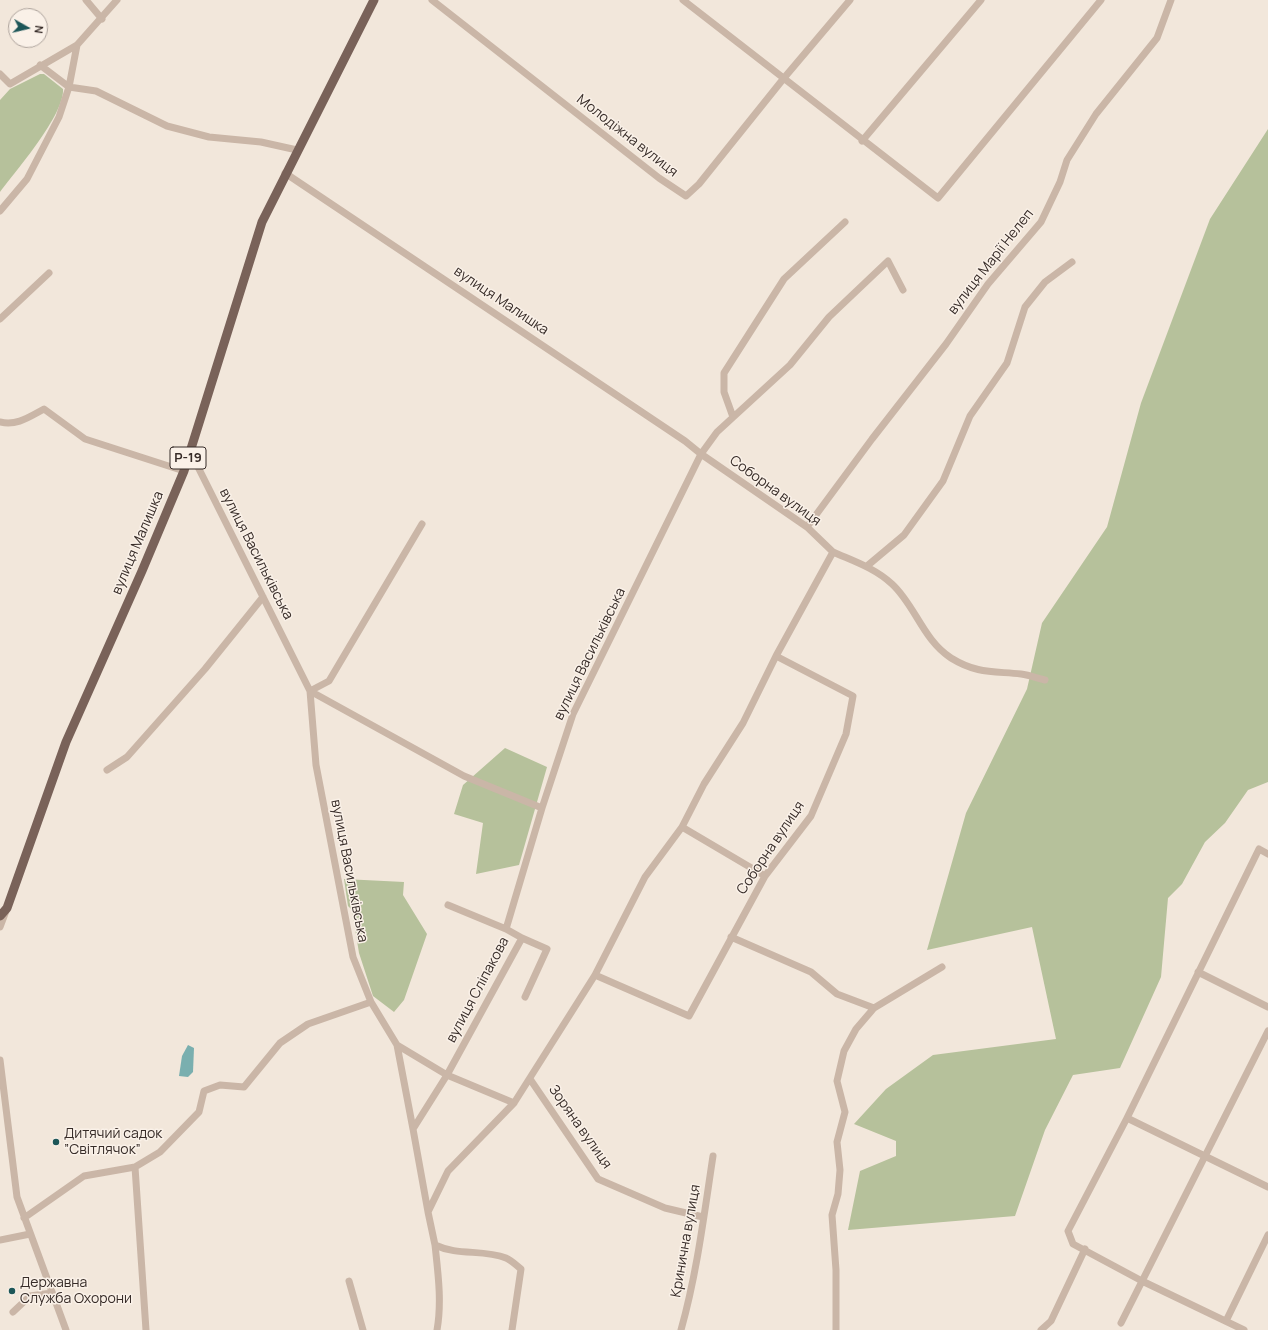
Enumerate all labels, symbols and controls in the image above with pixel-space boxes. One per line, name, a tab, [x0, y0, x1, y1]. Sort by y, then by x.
north arrow	[8, 8, 48, 48]
text: N	[31, 25, 47, 35]
street label: Молодіжна вулиця	[573, 91, 681, 181]
street label: вулиця Марії Нелеп	[945, 206, 1037, 318]
street label: вулиця Малишка	[450, 263, 552, 339]
road number: Р-19	[170, 447, 206, 469]
street label: Соборна вулиця	[726, 452, 824, 530]
street label: вулиця Васильківська	[216, 486, 296, 622]
street label: вулиця Малишка	[109, 489, 167, 597]
street label: вулиця Васильківська	[551, 585, 629, 723]
street label: вулиця Васильківська	[327, 798, 371, 944]
street label: Соборна вулиця	[734, 798, 808, 898]
street label: вулиця Сліпакова	[443, 934, 513, 1046]
street label: Зоряна вулиця	[545, 1082, 615, 1172]
place label: Дитячий садок ”Світлячок”	[64, 1126, 162, 1158]
marker: Дитячий садок ”Світлячок”	[51, 1137, 61, 1147]
street label: Кринична вулиця	[668, 1183, 704, 1299]
place label: Державна Служба Охорони	[20, 1275, 132, 1308]
marker: Державна Служба Охорони	[7, 1286, 17, 1296]

